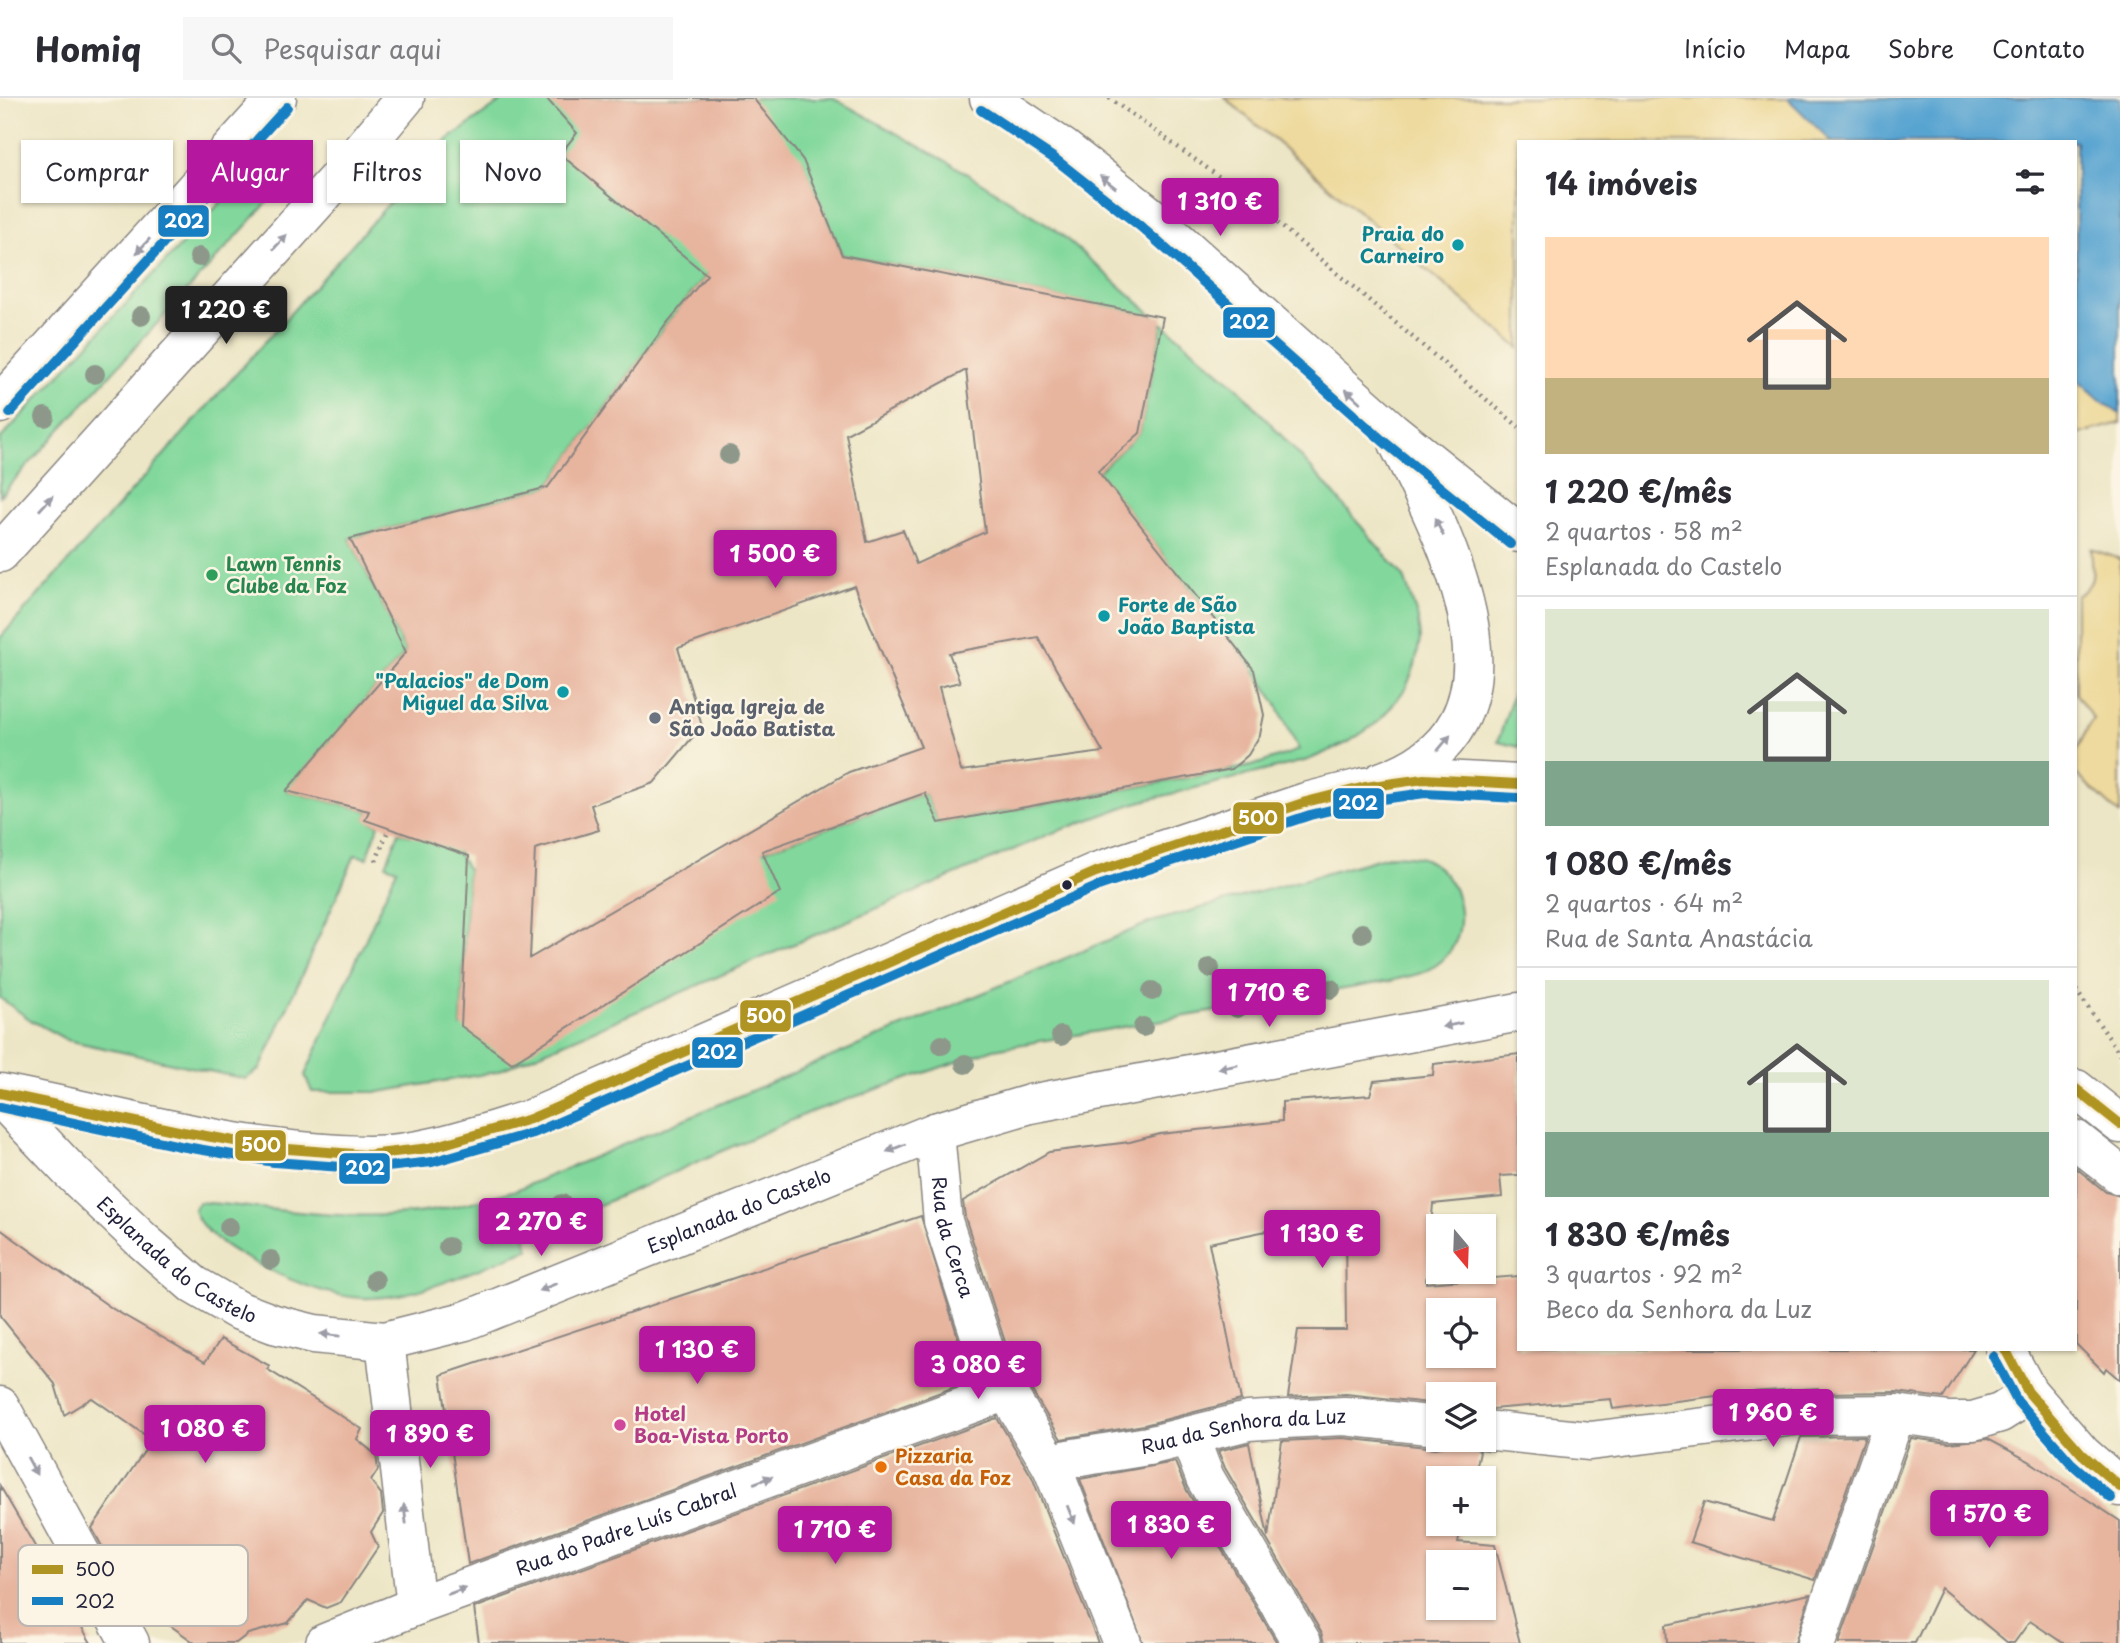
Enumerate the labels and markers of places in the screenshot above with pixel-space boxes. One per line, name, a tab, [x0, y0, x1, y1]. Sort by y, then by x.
pin: 1 310 €	[1155, 178, 1285, 238]
place label: Praia do Carneiro	[1360, 219, 1444, 269]
marker: Praia do Carneiro	[1450, 237, 1466, 253]
pin: 1 220 €	[161, 286, 291, 346]
pin: 1 500 €	[710, 531, 840, 590]
place label: Lawn Tennis Clube da Foz	[226, 549, 347, 599]
marker: Lawn Tennis Clube da Foz	[204, 567, 220, 583]
place label: Forte de São João Baptista	[1118, 590, 1255, 640]
marker: Forte de São João Baptista	[1096, 608, 1112, 624]
place label: "Palacios" de Dom Miguel da Silva	[375, 666, 549, 716]
marker: "Palacios" de Dom Miguel da Silva	[555, 684, 571, 700]
place label: Antiga Igreja de São João Batista	[669, 692, 835, 742]
marker: Antiga Igreja de São João Batista	[647, 710, 663, 726]
unlabelled marker	[1060, 878, 1074, 892]
pin: 1 710 €	[1204, 970, 1334, 1029]
pin: 2 270 €	[476, 1198, 606, 1258]
pin: 1 130 €	[1257, 1210, 1387, 1270]
pin: 1 130 €	[632, 1326, 762, 1386]
pin: 3 080 €	[913, 1342, 1043, 1401]
pin: 1 960 €	[1708, 1390, 1838, 1449]
place label: Hotel Boa-Vista Porto	[634, 1399, 788, 1449]
pin: 1 080 €	[140, 1406, 270, 1465]
pin: 1 890 €	[365, 1410, 495, 1470]
marker: Hotel Boa-Vista Porto	[612, 1417, 628, 1433]
place label: Pizzaria Casa da Foz	[895, 1441, 1011, 1491]
marker: Pizzaria Casa da Foz	[873, 1459, 889, 1475]
pin: 1 570 €	[1924, 1490, 2054, 1550]
pin: 1 830 €	[1106, 1502, 1236, 1561]
pin: 1 710 €	[770, 1506, 900, 1566]

